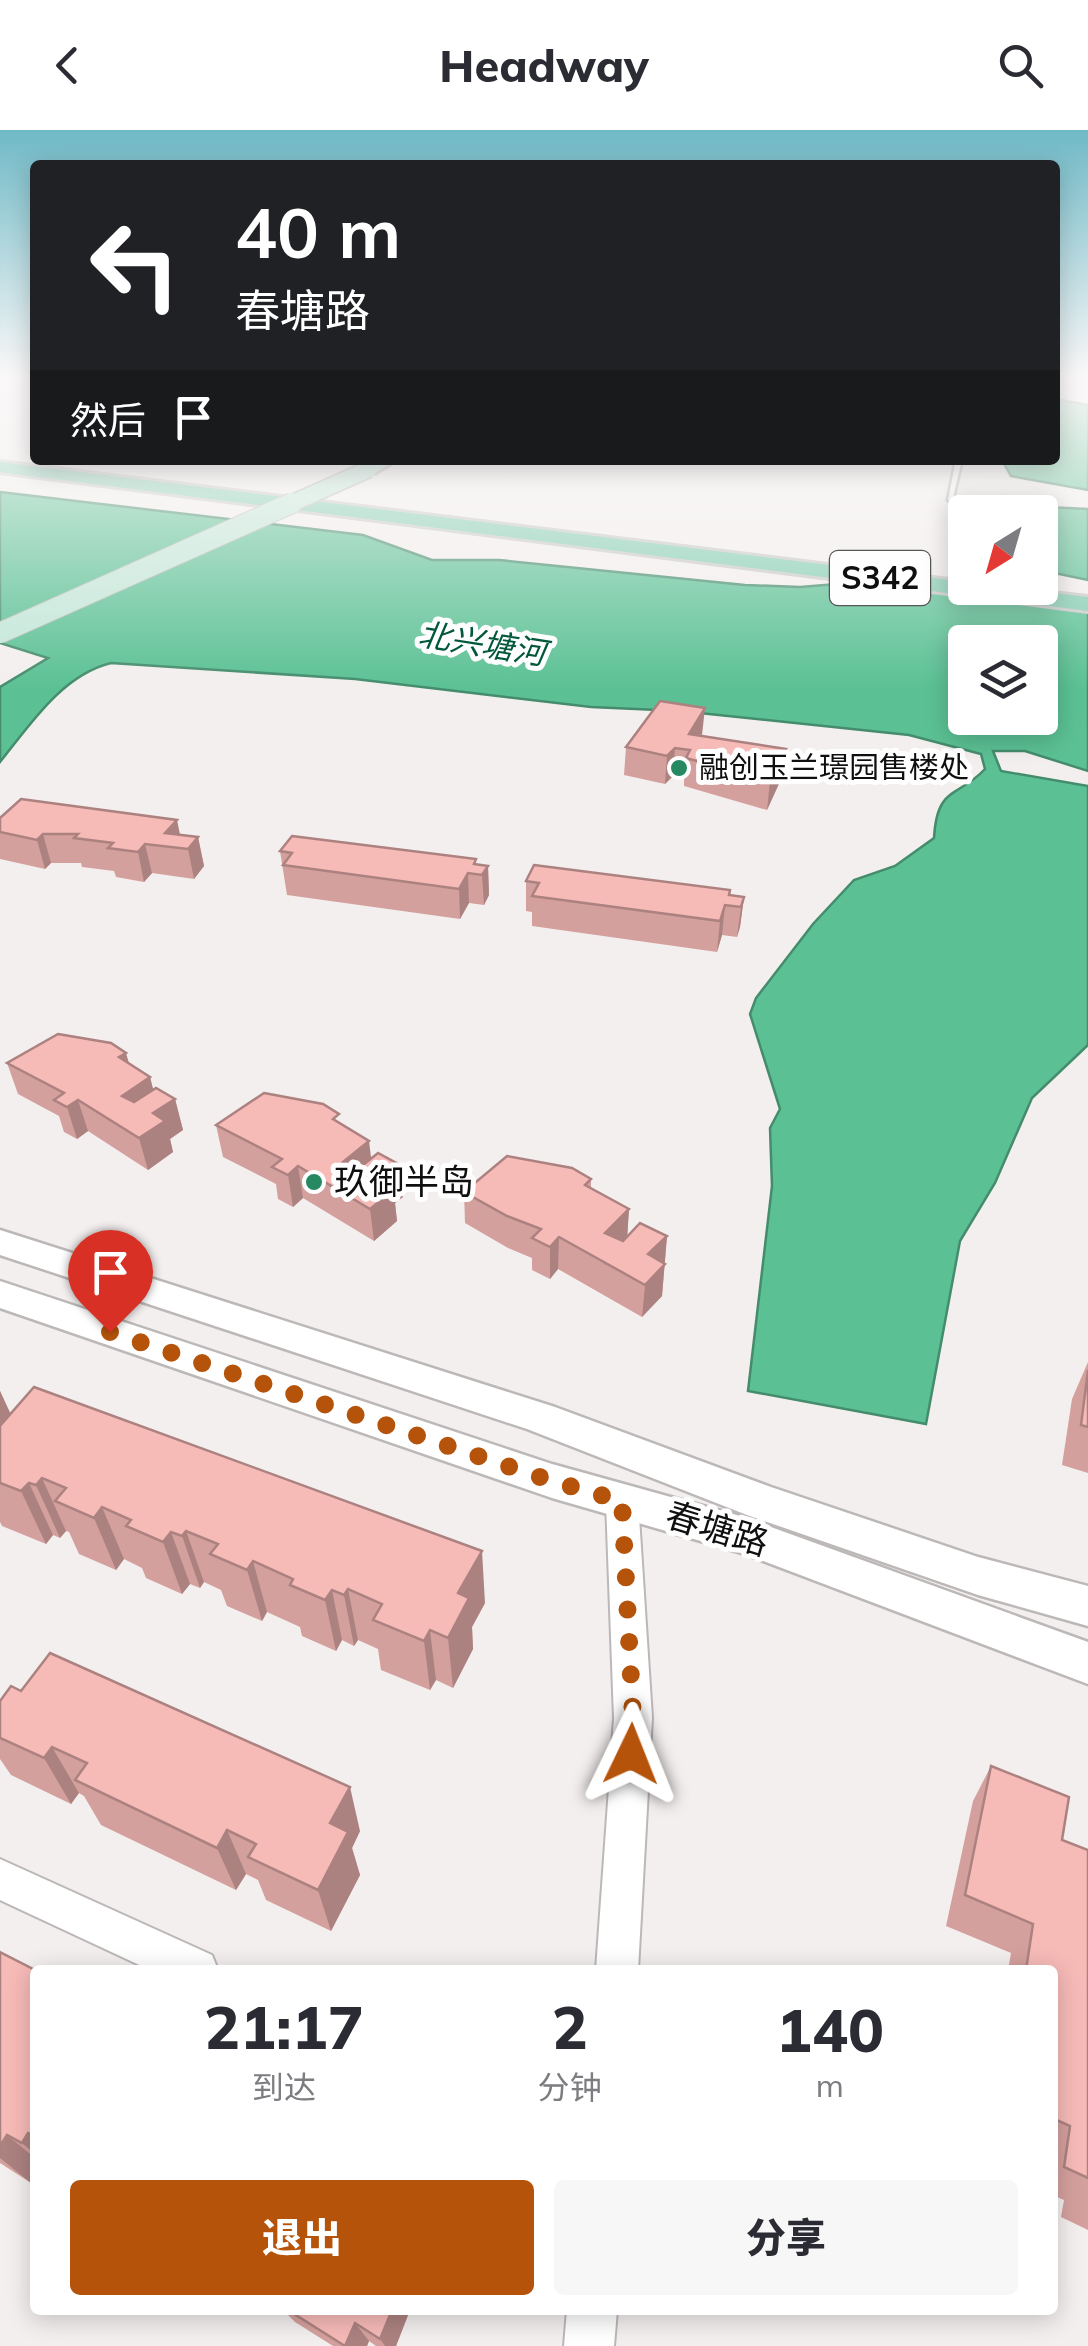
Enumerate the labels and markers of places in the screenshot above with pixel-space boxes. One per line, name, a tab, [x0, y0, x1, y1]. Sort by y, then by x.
place label: 融创玉兰璟园售楼处	[699, 748, 969, 786]
marker: 融创玉兰璟园售楼处	[668, 757, 690, 779]
place label: 玖御半岛	[334, 1159, 474, 1203]
marker: 玖御半岛	[303, 1171, 325, 1193]
pin	[68, 1230, 153, 1333]

